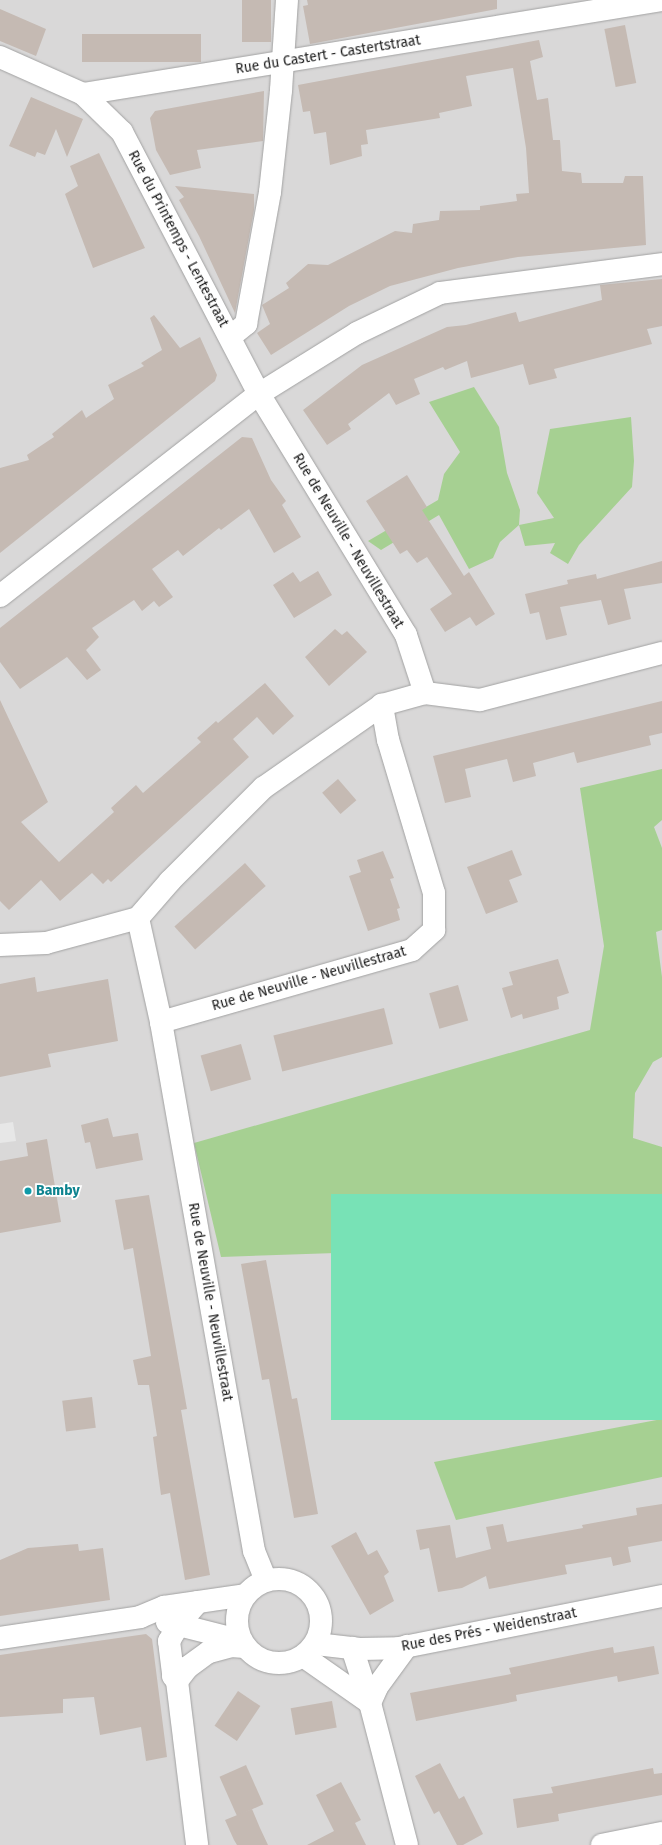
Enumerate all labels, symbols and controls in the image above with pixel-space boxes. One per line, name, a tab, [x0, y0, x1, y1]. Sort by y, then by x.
street label: Rue du Castert - Castertstraat	[234, 32, 422, 78]
street label: Rue du Printemps - Lentestraat	[124, 148, 232, 330]
street label: Rue de Neuville - Neuvillestraat	[289, 450, 407, 632]
street label: Rue de Neuville - Neuvillestraat	[210, 943, 408, 1015]
place label: Bamby	[36, 1183, 80, 1199]
marker: Bamby	[23, 1186, 33, 1196]
street label: Rue de Neuville - Neuvillestraat	[184, 1201, 236, 1403]
street label: Rue des Prés - Weidenstraat	[400, 1605, 578, 1655]

